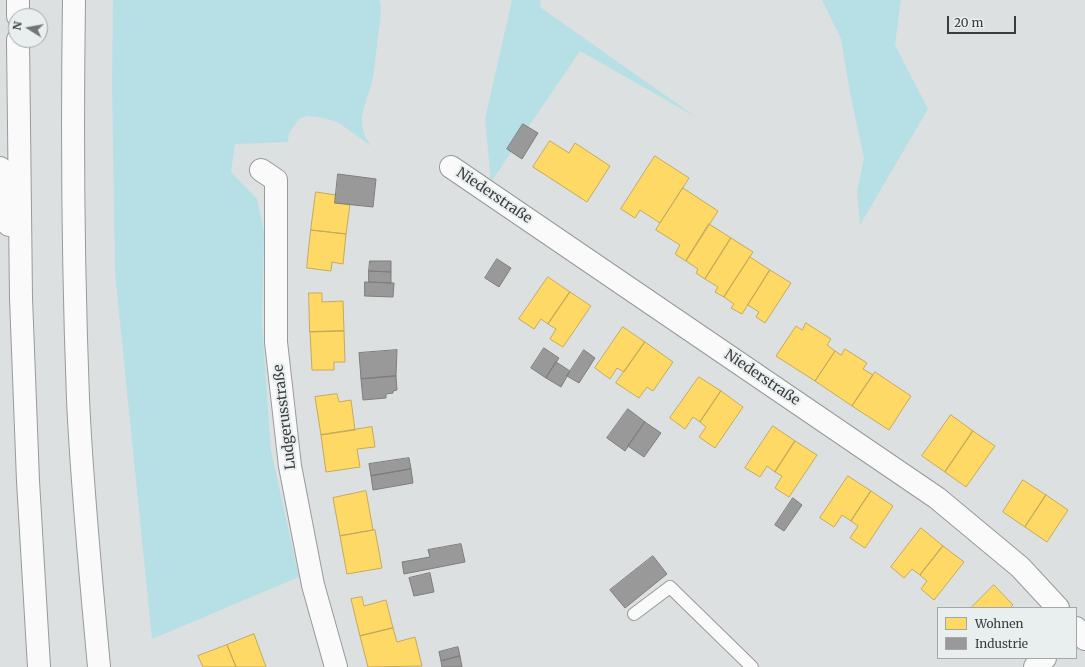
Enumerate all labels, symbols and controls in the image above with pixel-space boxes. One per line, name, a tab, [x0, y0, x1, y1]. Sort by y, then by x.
north arrow	[8, 8, 48, 48]
scale bar	[949, 8, 1018, 34]
text: 20 m	[954, 15, 983, 30]
text: N	[9, 20, 25, 32]
street label: Niederstraße	[453, 165, 535, 227]
street label: Niederstraße	[721, 347, 803, 409]
street label: Ludgerusstraße	[270, 363, 300, 471]
legend	[937, 607, 1077, 659]
text: Wohnen	[975, 616, 1023, 631]
text: Industrie	[975, 636, 1028, 651]

